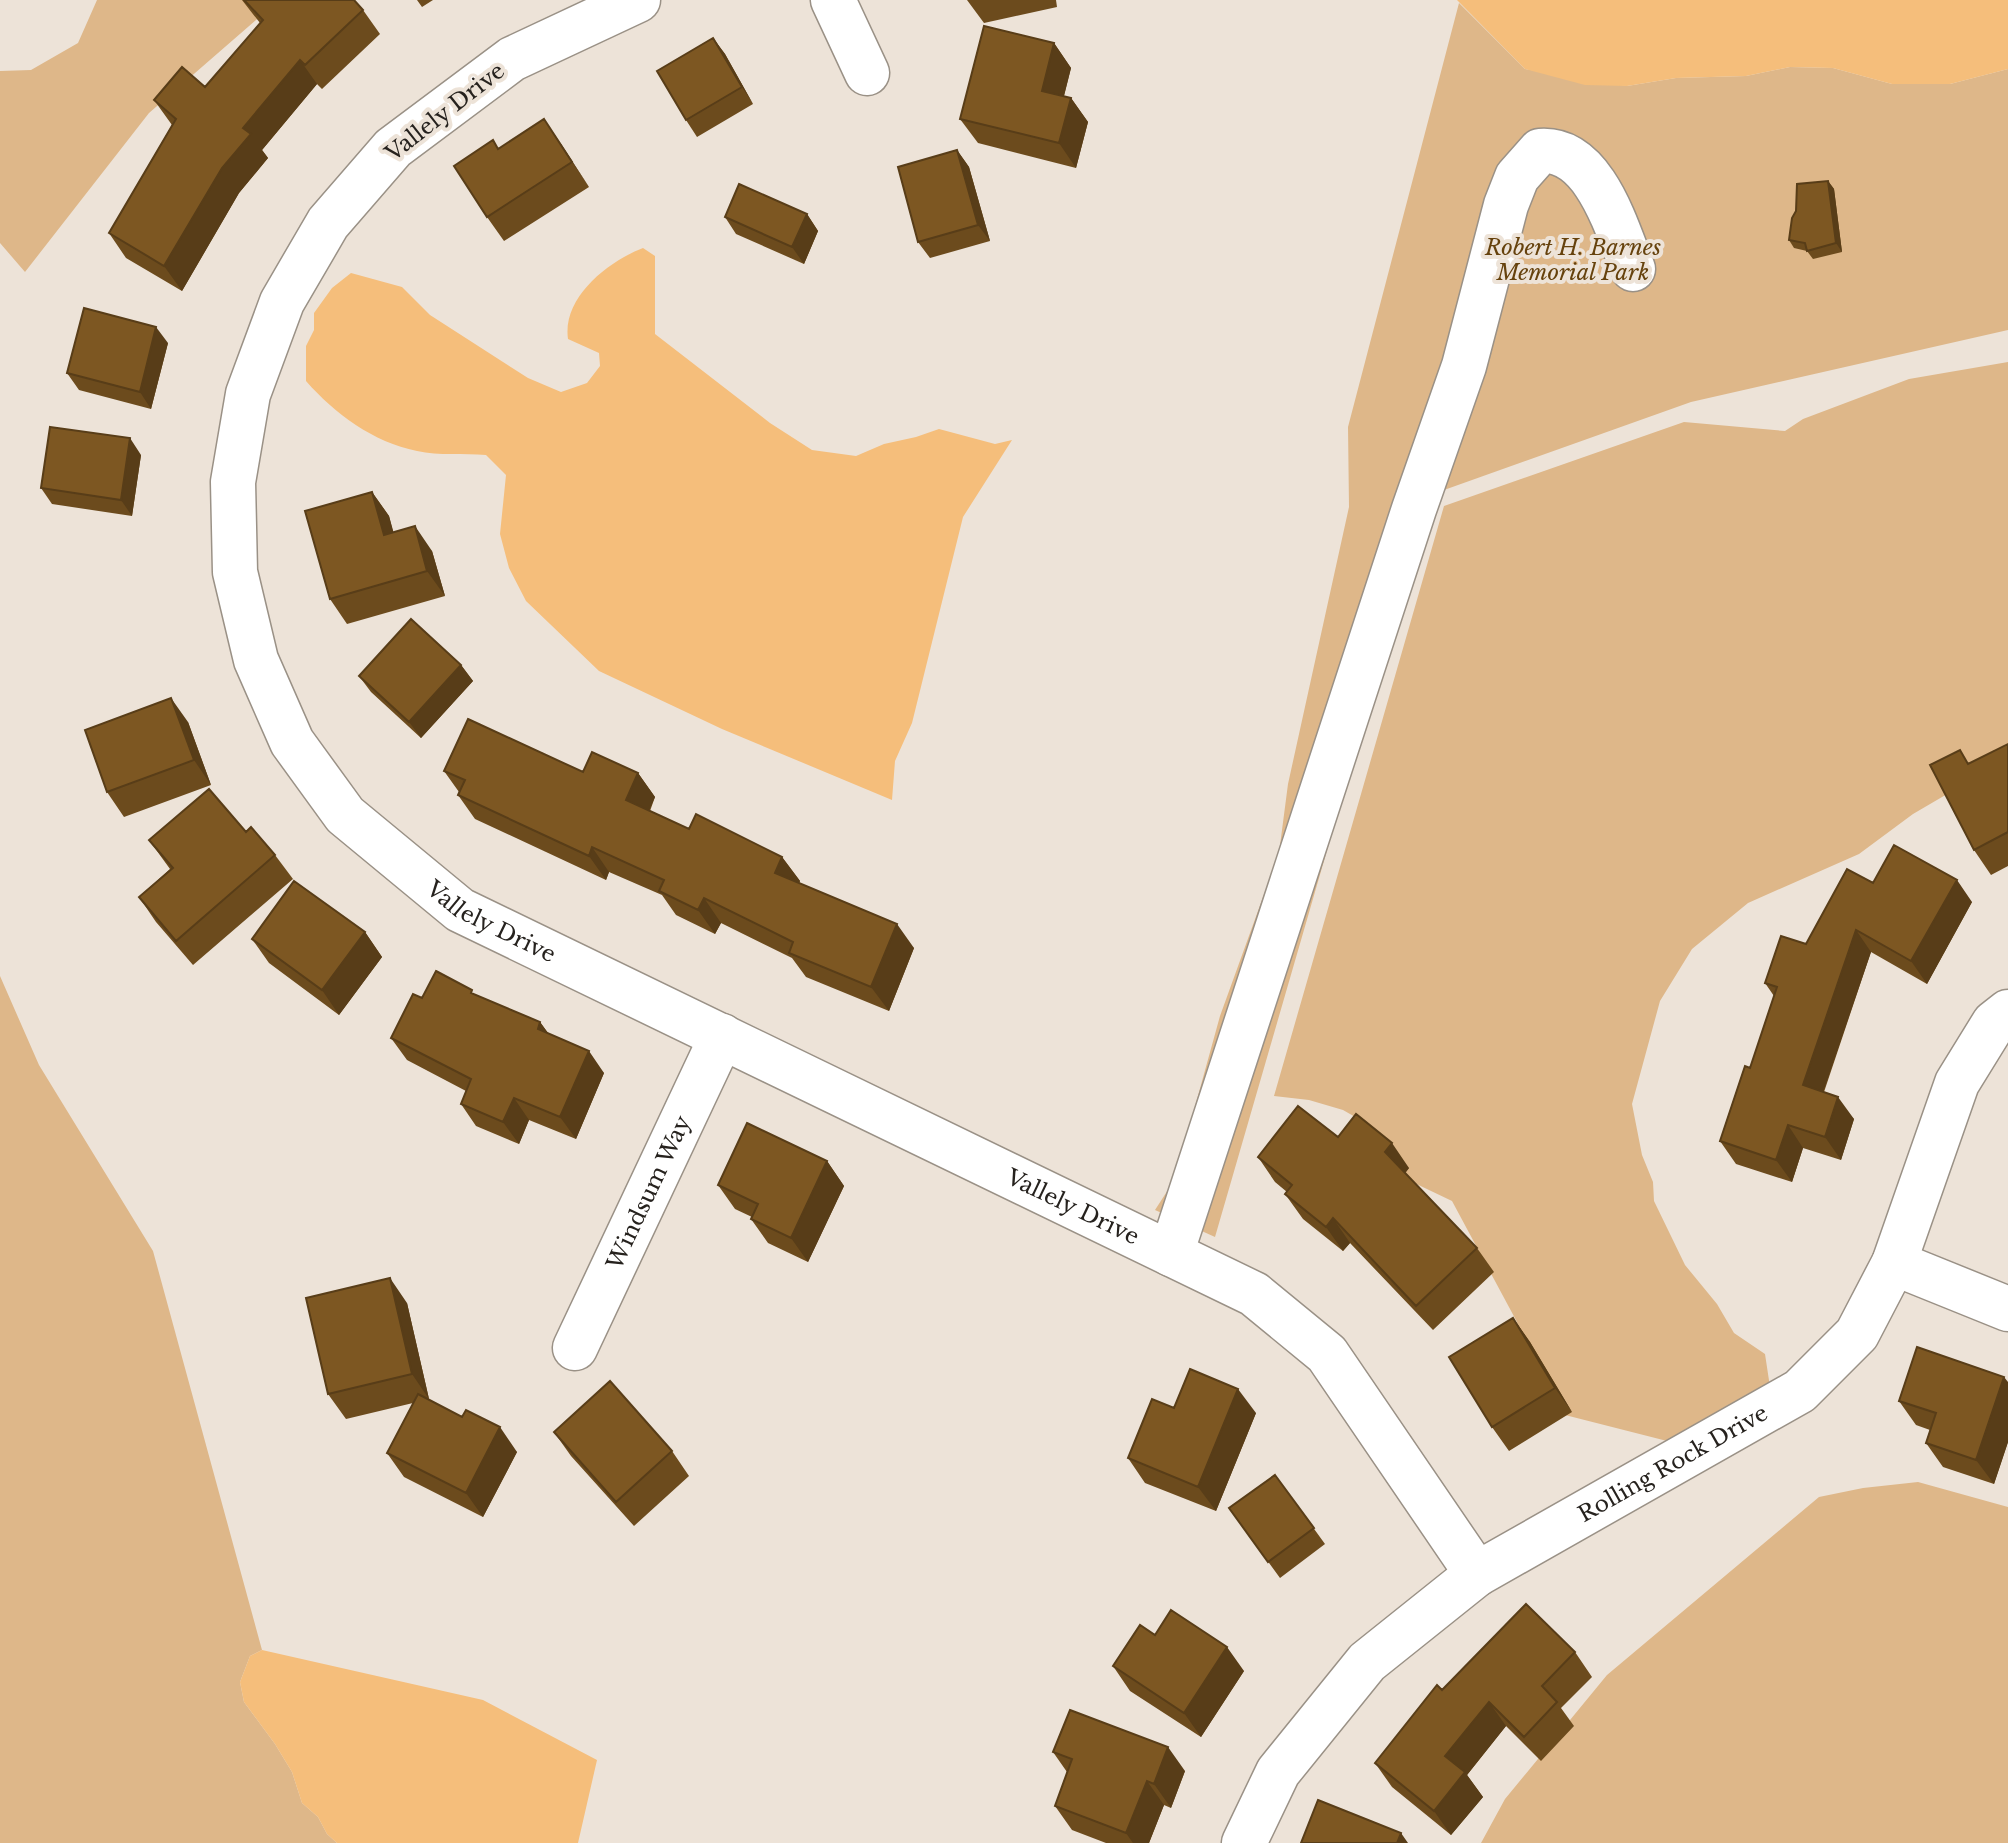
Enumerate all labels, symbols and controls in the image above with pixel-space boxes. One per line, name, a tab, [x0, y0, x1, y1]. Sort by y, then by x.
street label: Vallely Drive	[379, 57, 510, 168]
park label: Robert H. Barnes Memorial Park	[1484, 234, 1661, 286]
street label: Vallely Drive	[420, 874, 560, 968]
street label: Windsum Way	[600, 1111, 696, 1275]
street label: Vallely Drive	[1001, 1162, 1144, 1250]
street label: Rolling Rock Drive	[1573, 1399, 1772, 1528]

